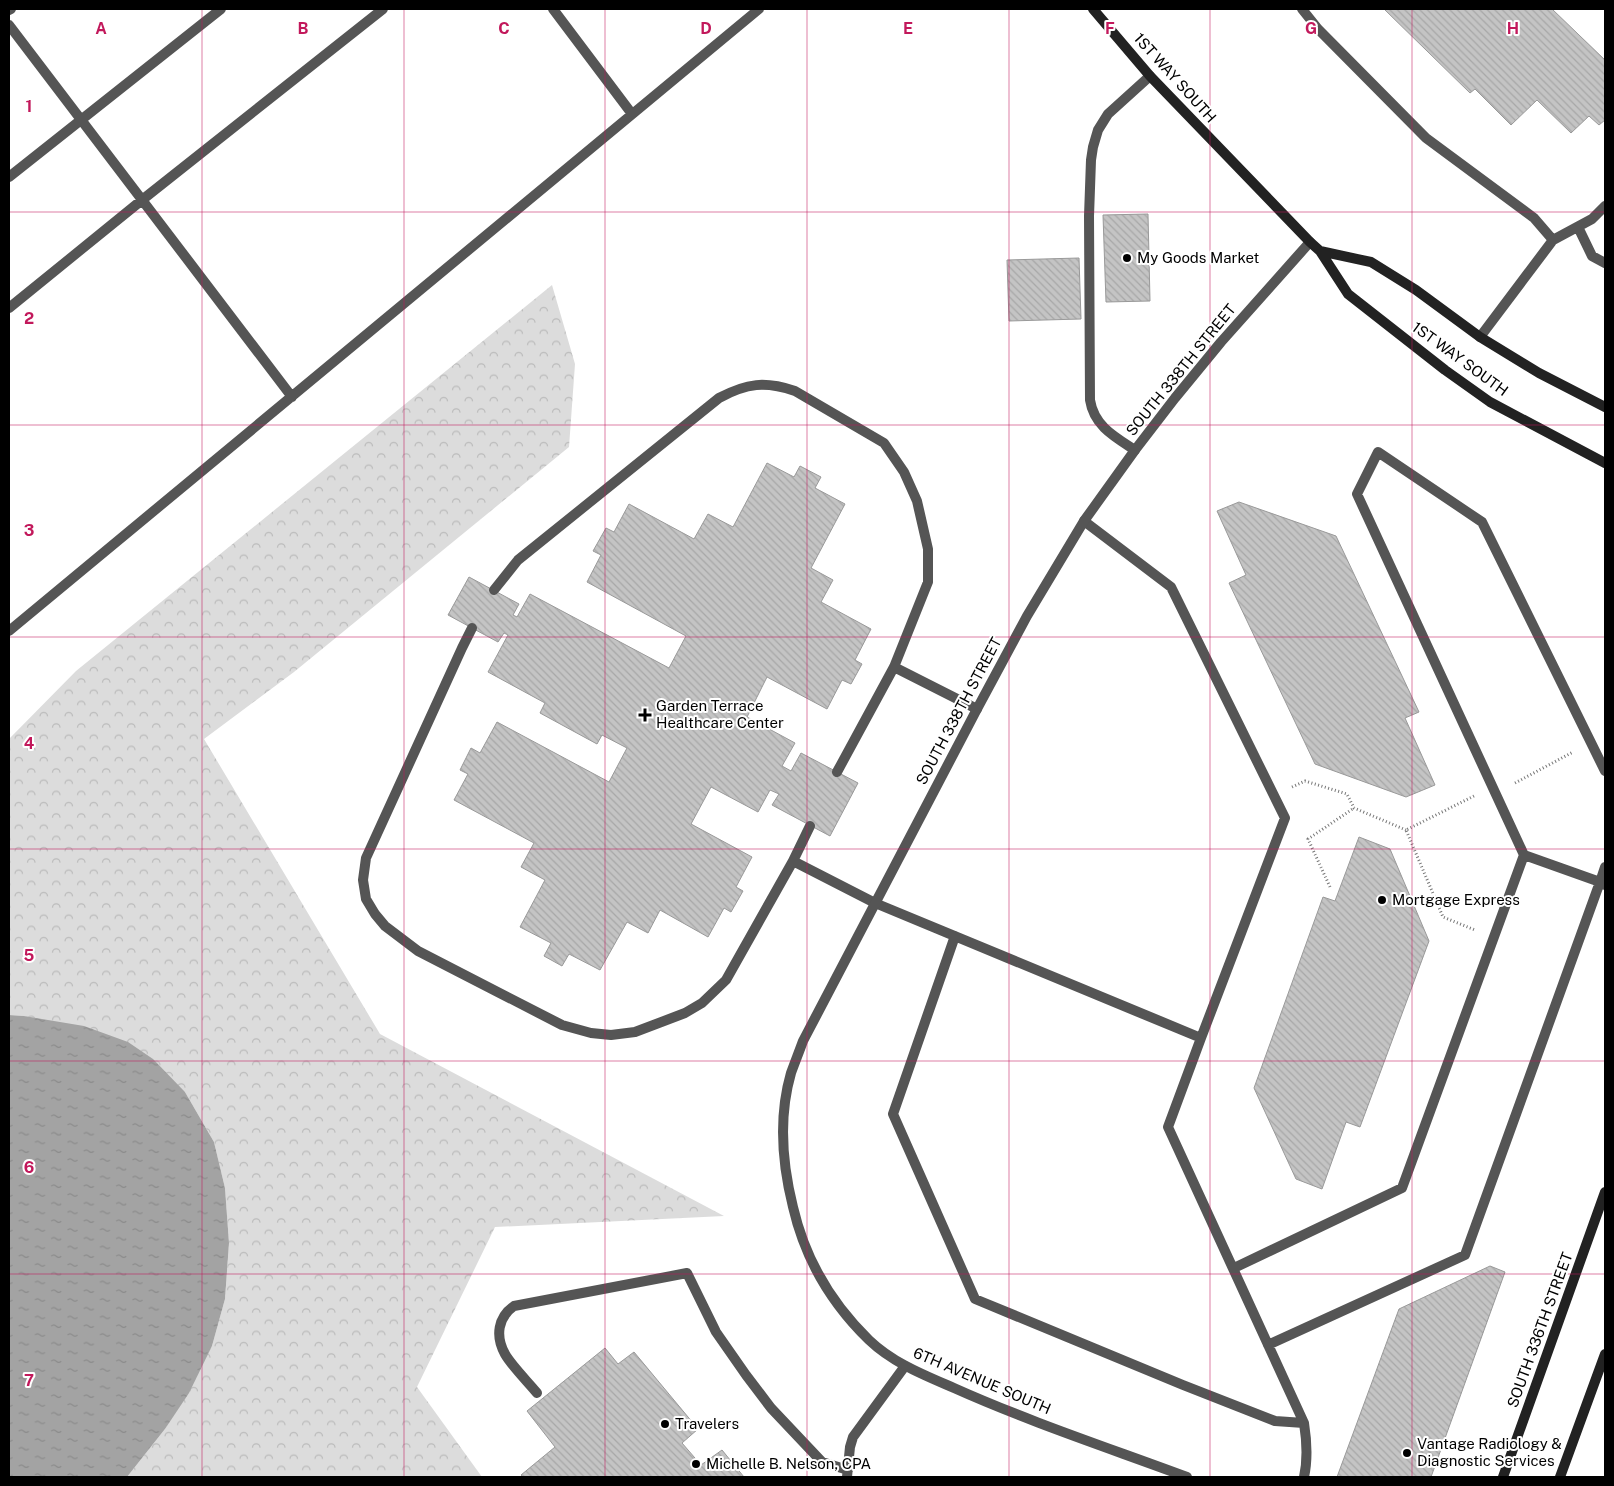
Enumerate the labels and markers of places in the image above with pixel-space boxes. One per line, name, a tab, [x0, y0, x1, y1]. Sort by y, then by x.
place label: My Goods Market	[1137, 249, 1260, 266]
marker: My Goods Market	[1121, 252, 1133, 264]
place label: Garden Terrace Healthcare Center	[656, 697, 784, 731]
marker: Garden Terrace Healthcare Center	[638, 708, 652, 722]
place label: Mortgage Express	[1392, 891, 1520, 908]
marker: Mortgage Express	[1376, 894, 1388, 906]
place label: Travelers	[675, 1415, 739, 1432]
marker: Travelers	[659, 1418, 671, 1430]
place label: Vantage Radiology & Diagnostic Services	[1417, 1435, 1562, 1469]
marker: Vantage Radiology & Diagnostic Services	[1401, 1447, 1413, 1459]
place label: Michelle B. Nelson, CPA	[706, 1455, 872, 1472]
marker: Michelle B. Nelson, CPA	[690, 1458, 702, 1470]

